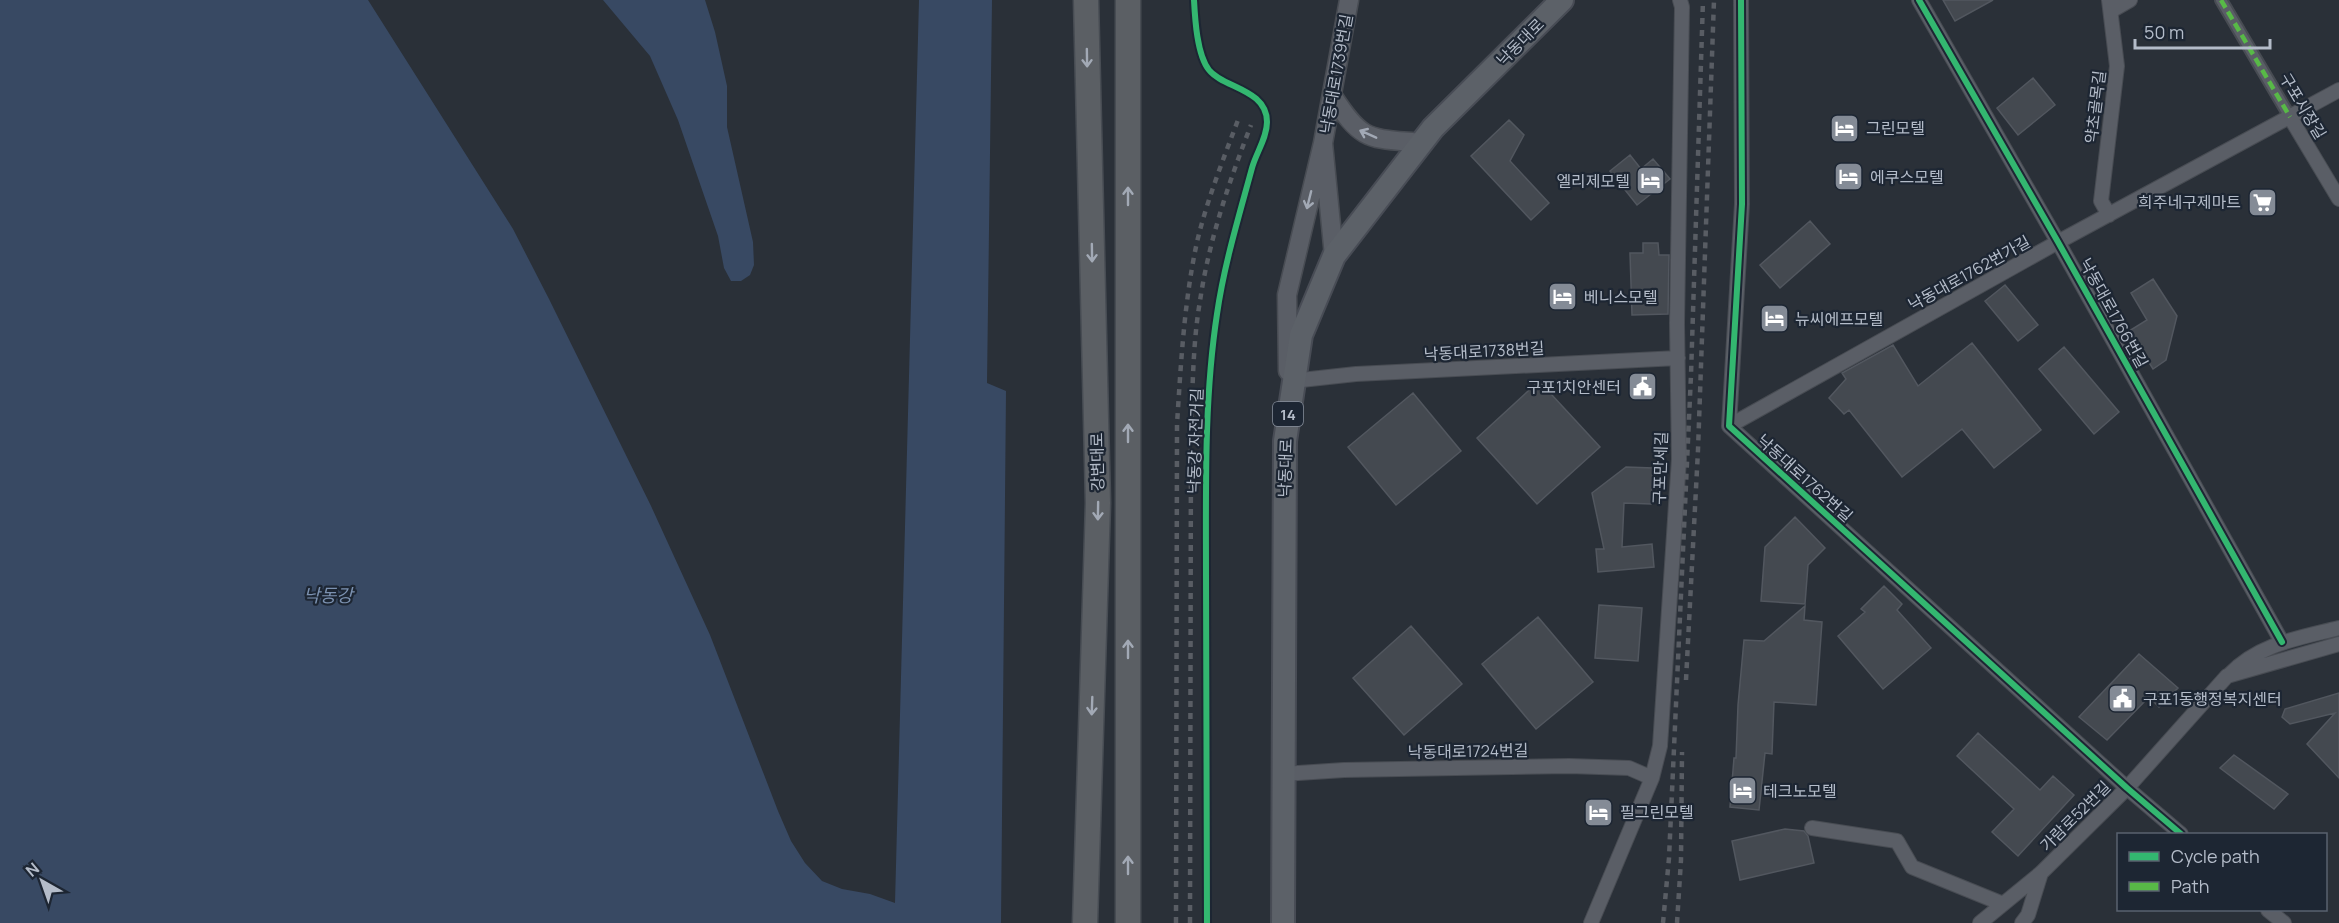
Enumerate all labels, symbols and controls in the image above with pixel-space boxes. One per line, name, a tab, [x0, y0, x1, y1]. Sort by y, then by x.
street label: 낙동대로1739번길	[1315, 12, 1357, 136]
scale bar	[2135, 12, 2270, 50]
street label: 낙동대로	[1491, 13, 1549, 71]
text: 50 m	[2144, 20, 2184, 44]
one-way arrow	[1082, 48, 1093, 68]
street label: 약초골목길	[2080, 69, 2110, 145]
street label: 구포시장길	[2275, 69, 2331, 143]
hotel icon: 그린모텔	[1829, 112, 1861, 144]
place label: 그린모텔	[1866, 117, 1925, 139]
one-way arrow	[1359, 128, 1377, 140]
hotel icon: 에쿠스모텔	[1833, 161, 1865, 193]
hotel icon: 엘리제모텔	[1635, 165, 1667, 197]
place label: 에쿠스모텔	[1870, 166, 1944, 188]
place label: 엘리제모텔	[1556, 170, 1630, 192]
one-way arrow	[1122, 186, 1134, 206]
supermarket icon: 희주네구제마트	[2246, 186, 2278, 218]
one-way arrow	[1303, 190, 1315, 209]
place label: 희주네구제마트	[2138, 191, 2241, 213]
street label: 낙동대로1762번가길	[1904, 230, 2034, 316]
one-way arrow	[1086, 243, 1098, 263]
street label: 낙동대로1766번길	[2075, 254, 2153, 372]
hotel icon: 베니스모텔	[1547, 281, 1579, 313]
place label: 베니스모텔	[1584, 286, 1658, 308]
hotel icon: 뉴씨에프모텔	[1758, 303, 1790, 335]
place label: 뉴씨에프모텔	[1795, 308, 1883, 330]
street label: 낙동대로1738번길	[1423, 337, 1545, 365]
public building icon: 구포1치안센터	[1626, 371, 1658, 403]
place label: 구포1치안센터	[1526, 376, 1621, 398]
street label: 낙동강 자전거길	[1182, 388, 1208, 494]
road number: 14	[1273, 402, 1303, 426]
one-way arrow	[1122, 423, 1134, 443]
street label: 낙동대로1762번길	[1752, 429, 1858, 527]
street label: 구포만세길	[1648, 431, 1672, 505]
street label: 강변대로	[1085, 432, 1109, 492]
street label: 낙동대로	[1273, 438, 1297, 498]
one-way arrow	[1092, 501, 1103, 521]
water label: 낙동강	[303, 583, 355, 607]
one-way arrow	[1122, 639, 1134, 659]
public building icon: 구포1동행정복지센터	[2106, 683, 2138, 715]
place label: 구포1동행정복지센터	[2143, 688, 2282, 710]
one-way arrow	[1086, 696, 1097, 716]
street label: 낙동대로1724번길	[1407, 739, 1529, 763]
hotel icon: 테크노모텔	[1726, 775, 1758, 807]
street label: 가람로52번길	[2035, 776, 2115, 856]
place label: 테크노모텔	[1763, 780, 1837, 802]
hotel icon: 필그린모텔	[1583, 796, 1615, 828]
place label: 필그린모텔	[1620, 801, 1694, 823]
legend	[2117, 833, 2327, 911]
text: Cycle path	[2171, 844, 2260, 868]
north arrow	[12, 851, 72, 911]
one-way arrow	[1122, 855, 1134, 875]
text: N	[21, 857, 44, 882]
text: Path	[2171, 874, 2209, 898]

